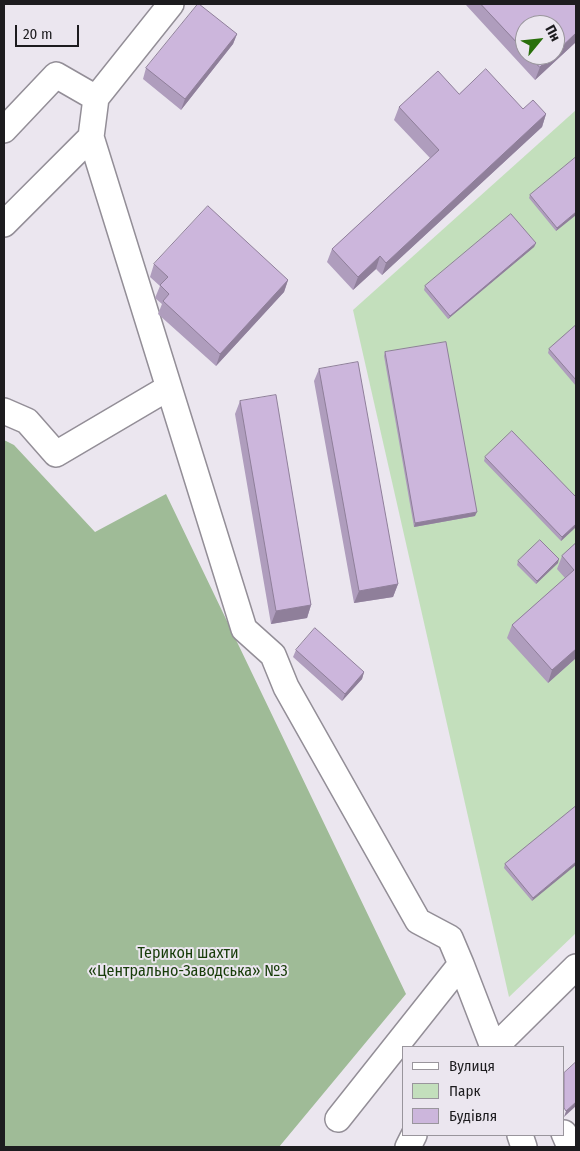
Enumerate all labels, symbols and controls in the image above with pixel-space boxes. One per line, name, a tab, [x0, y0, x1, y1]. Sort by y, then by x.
scale bar	[18, 15, 81, 47]
north arrow	[515, 15, 565, 65]
text: Пн	[542, 22, 564, 44]
text: 20 m	[23, 25, 53, 43]
park label: Терикон шахти «Центрально-Заводська» №3	[88, 944, 288, 982]
legend	[402, 1046, 565, 1136]
text: Вулиця	[449, 1057, 495, 1075]
text: Парк	[449, 1082, 480, 1100]
text: Будівля	[449, 1107, 497, 1125]

